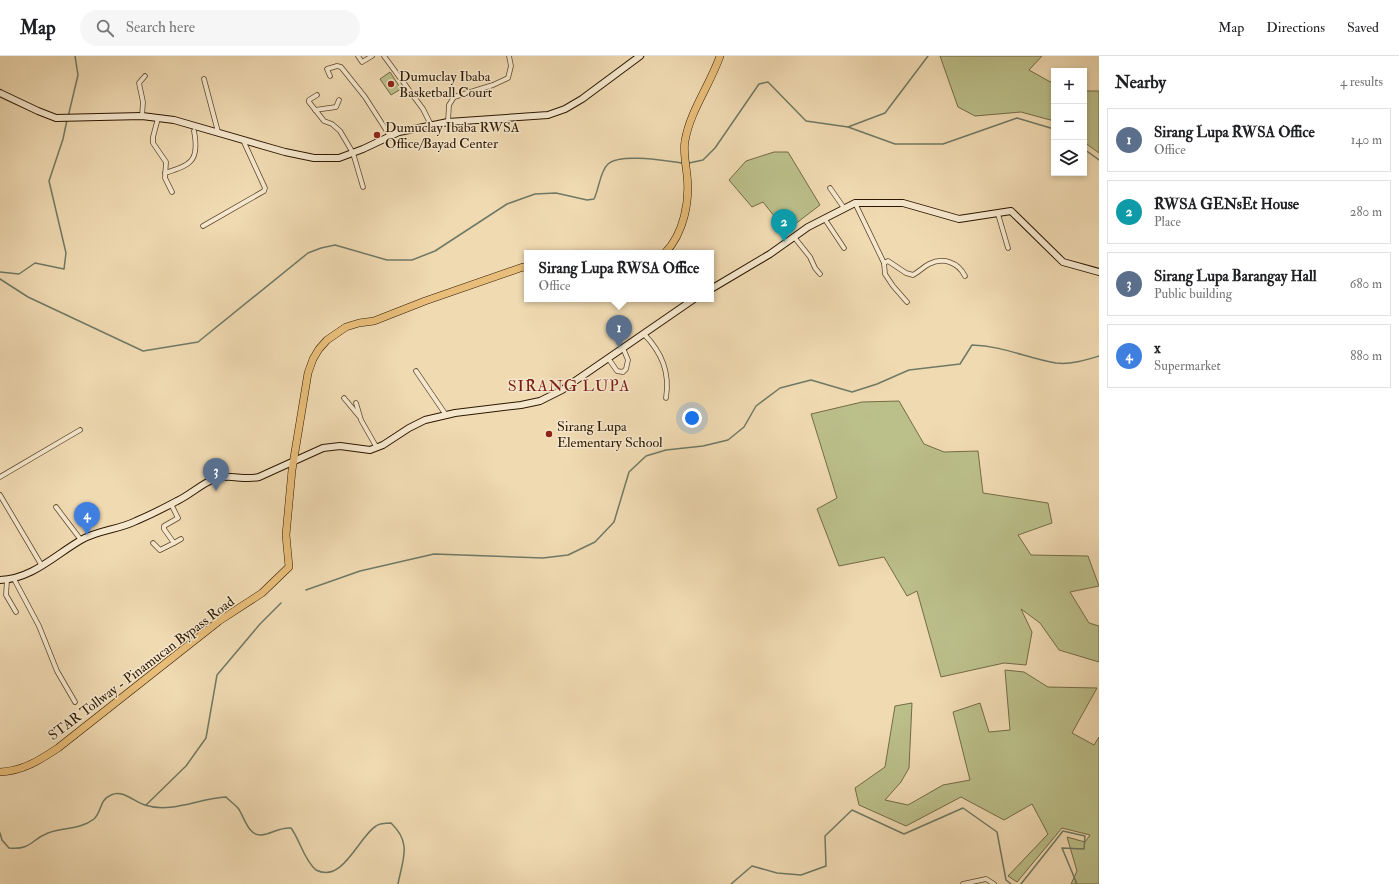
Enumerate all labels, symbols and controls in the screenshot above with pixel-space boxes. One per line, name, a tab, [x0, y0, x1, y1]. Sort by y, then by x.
search box	[80, 10, 360, 46]
text: Map	[20, 16, 56, 40]
icon: search	[94, 17, 116, 39]
text: Search here	[126, 18, 195, 37]
text: Map	[1218, 19, 1244, 36]
text: Directions	[1266, 19, 1325, 36]
text: Saved	[1347, 19, 1379, 36]
place label: Dumuclay Ibaba Basketball Court	[399, 68, 493, 101]
map controls	[1051, 68, 1087, 176]
button: +	[1051, 68, 1087, 104]
text: Nearby	[1115, 72, 1166, 93]
text: 4 results	[1340, 74, 1383, 90]
marker: Dumuclay Ibaba Basketball Court	[386, 79, 396, 89]
button: −	[1051, 104, 1087, 140]
place label: Dumuclay Ibaba RWSA Office/Bayad Center	[385, 119, 520, 153]
text: Sirang Lupa RWSA Office	[1154, 123, 1315, 142]
marker: Dumuclay Ibaba RWSA Office/Bayad Center	[372, 130, 382, 140]
text: 1	[1127, 132, 1131, 148]
text: 140 m	[1351, 132, 1382, 148]
button: layers	[1051, 140, 1087, 176]
text: Office	[1154, 142, 1186, 158]
text: RWSA GENsEt House	[1154, 195, 1299, 214]
text: 2	[1126, 204, 1132, 220]
text: 280 m	[1350, 204, 1382, 220]
pin: 2	[771, 209, 797, 242]
text: Place	[1154, 214, 1181, 230]
popup	[524, 250, 714, 302]
text: Sirang Lupa RWSA Office	[539, 259, 699, 278]
text: Sirang Lupa Barangay Hall	[1154, 267, 1317, 286]
text: 3	[1127, 276, 1132, 292]
text: 680 m	[1350, 276, 1382, 292]
text: Office	[539, 278, 570, 294]
text: Public building	[1154, 286, 1232, 302]
pin: 1	[606, 315, 632, 348]
text: x	[1154, 339, 1161, 358]
text: 4	[1125, 348, 1133, 364]
text: 880 m	[1350, 348, 1382, 364]
text: Supermarket	[1154, 358, 1221, 374]
district label: SIRANG LUPA	[508, 376, 630, 396]
your location	[682, 408, 702, 428]
place label: Sirang Lupa Elementary School	[557, 418, 663, 452]
marker: Sirang Lupa Elementary School	[544, 429, 554, 439]
pin: 3	[203, 458, 229, 491]
pin: 4	[74, 502, 100, 535]
street label: STAR Tollway - Pinamucan Bypass Road	[45, 593, 238, 745]

